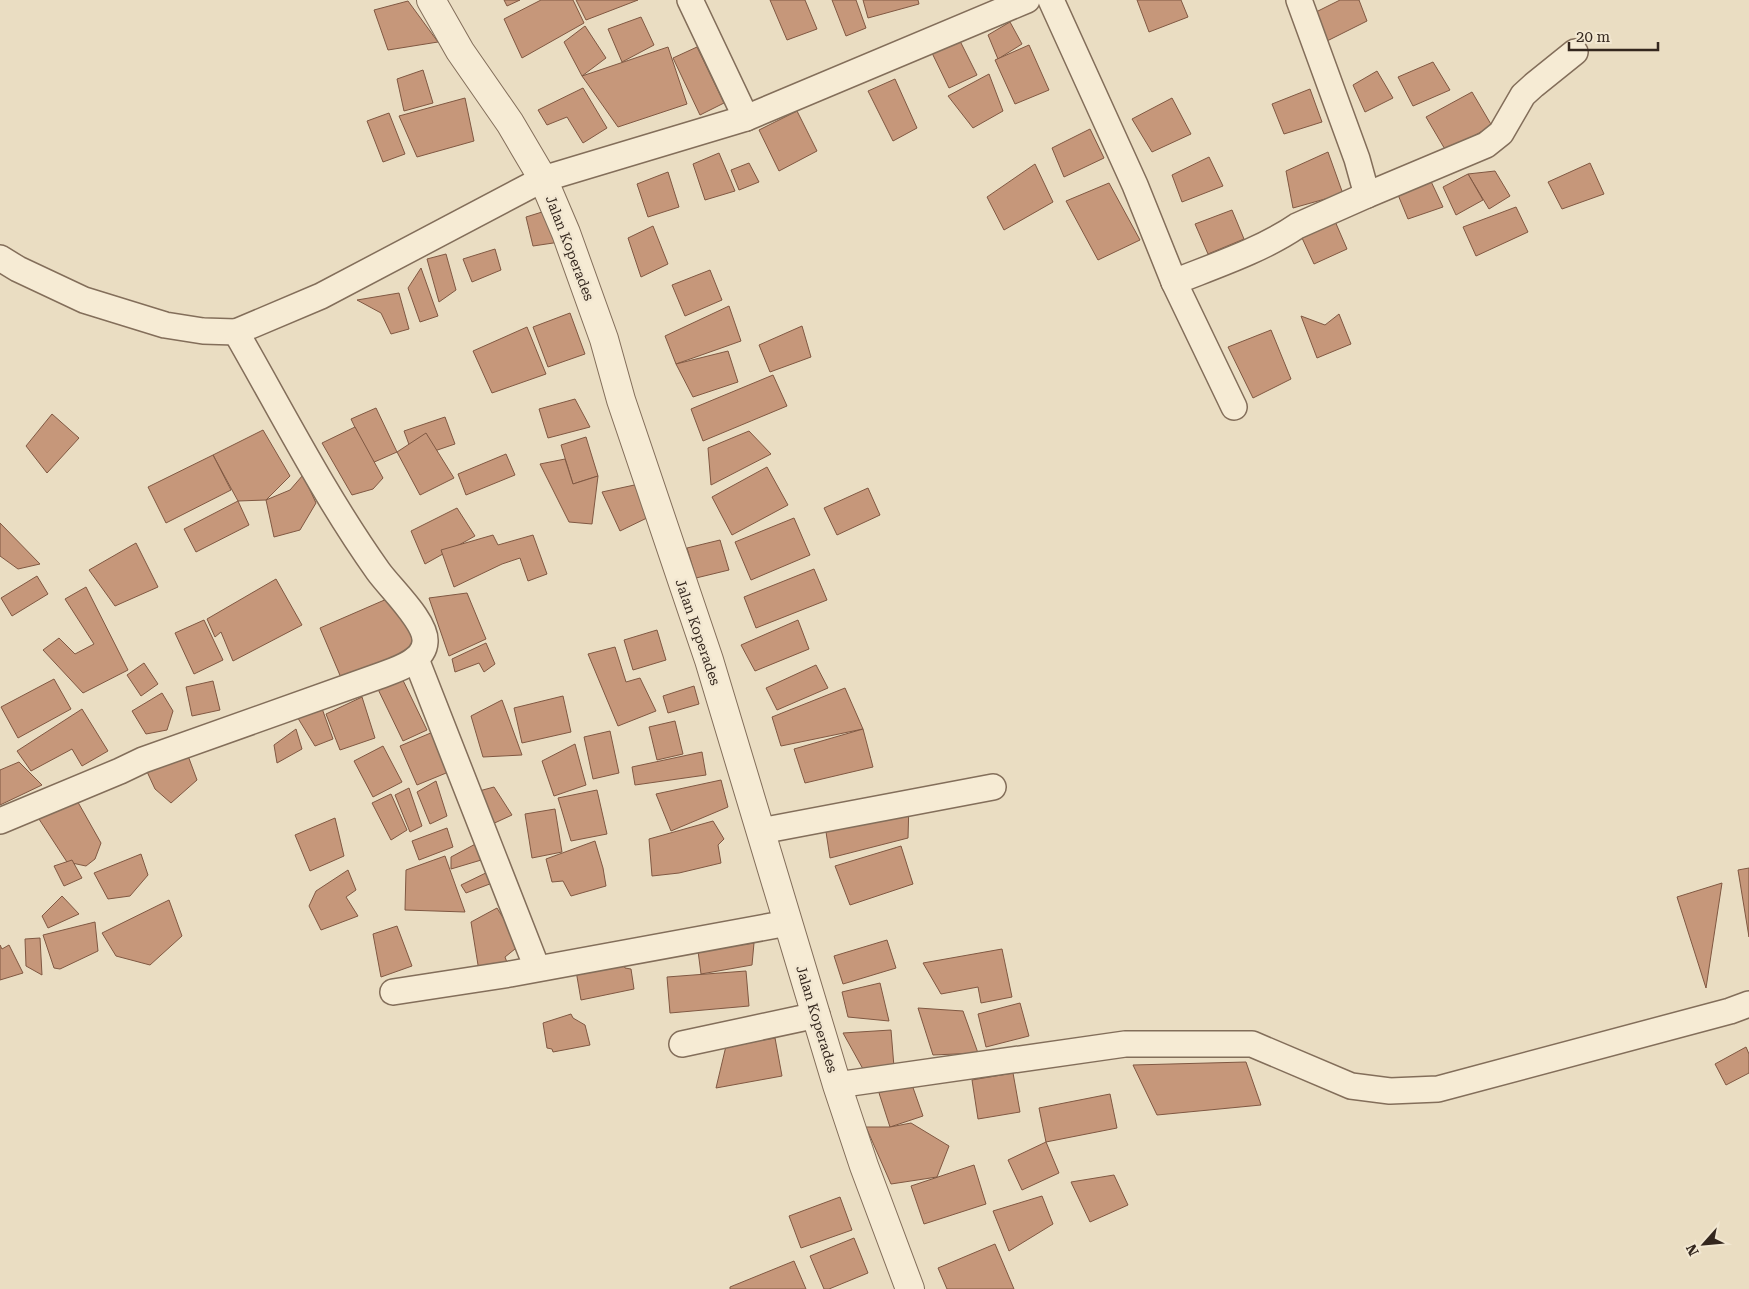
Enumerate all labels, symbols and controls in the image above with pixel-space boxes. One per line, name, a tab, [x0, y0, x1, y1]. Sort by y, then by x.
scale bar	[1569, 20, 1658, 52]
text: 20 m	[1576, 28, 1611, 46]
street label: Jalan Koperades	[543, 193, 598, 303]
street label: Jalan Koperades	[672, 577, 724, 688]
street label: Jalan Koperades	[793, 963, 841, 1075]
north arrow	[1679, 1219, 1729, 1269]
text: N	[1683, 1241, 1702, 1258]

